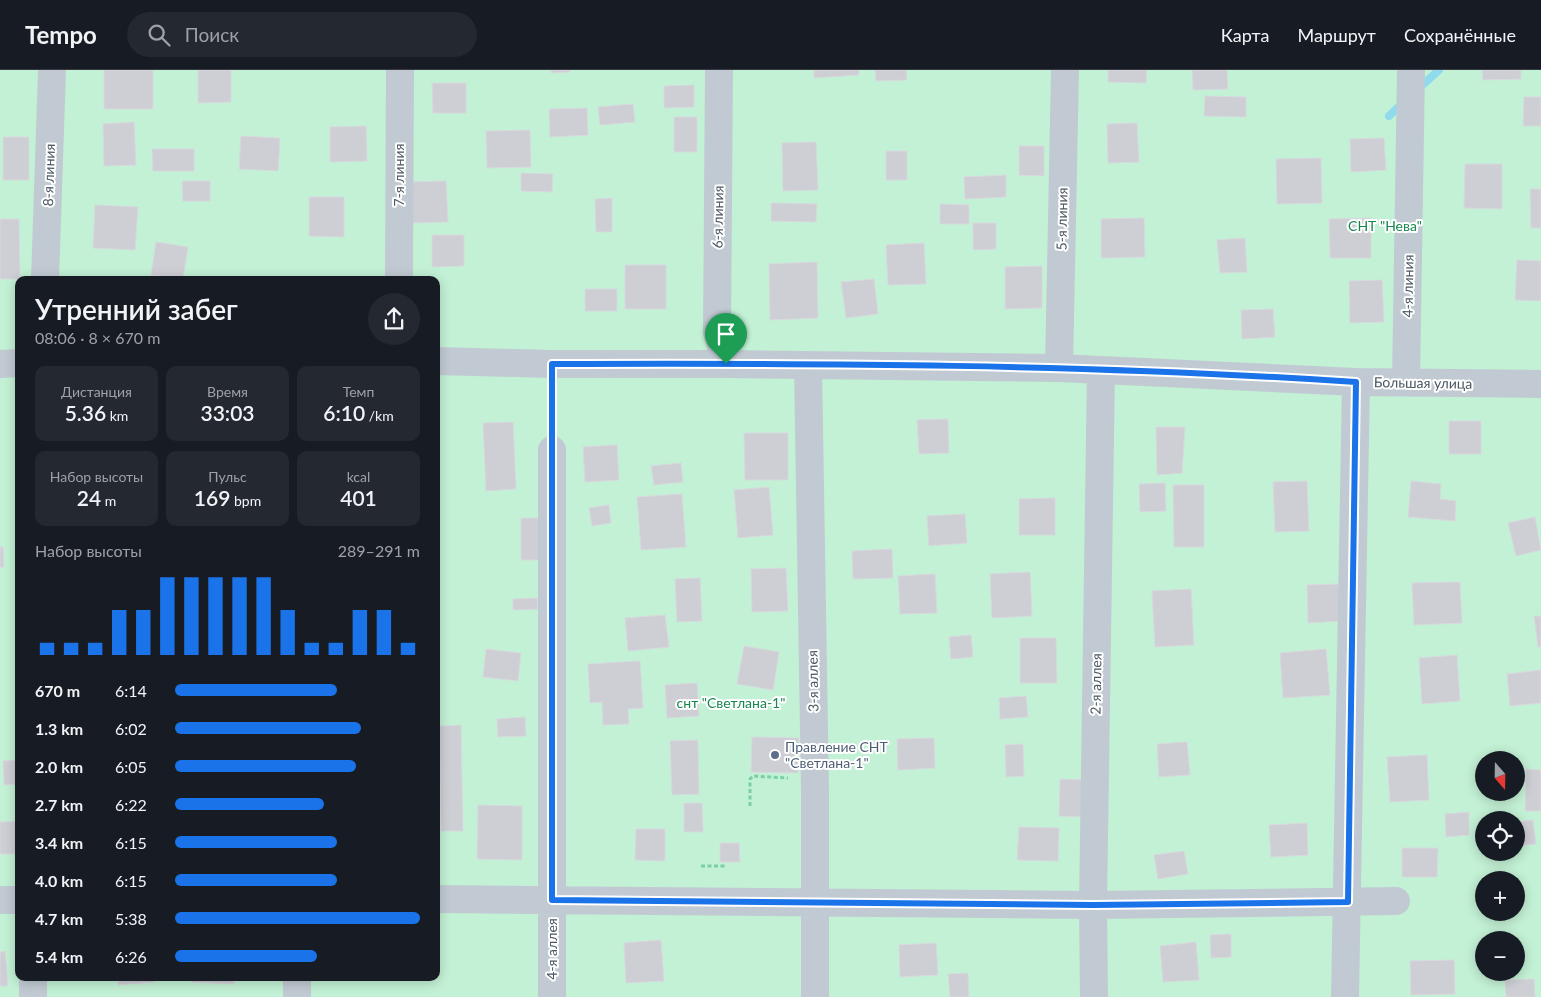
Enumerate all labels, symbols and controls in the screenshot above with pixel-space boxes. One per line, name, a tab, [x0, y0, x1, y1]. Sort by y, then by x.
search box	[127, 12, 477, 57]
text: Tempo	[25, 20, 97, 49]
icon: search	[145, 21, 173, 49]
text: Поиск	[185, 23, 239, 46]
text: Карта	[1221, 24, 1269, 46]
text: Маршрут	[1297, 24, 1376, 46]
text: Сохранённые	[1404, 24, 1516, 46]
street label: 8-я линия	[39, 143, 58, 207]
street label: 7-я линия	[390, 144, 407, 206]
street label: 6-я линия	[708, 185, 727, 249]
street label: 5-я линия	[1052, 187, 1071, 251]
park label: СНТ "Нева"	[1348, 217, 1422, 234]
street label: 4-я линия	[1398, 254, 1417, 318]
text: Утренний забег	[35, 292, 238, 326]
button: share	[368, 293, 420, 345]
pin	[705, 313, 747, 364]
icon: arrive	[712, 320, 740, 348]
text: 08:06 · 8 × 670 m	[35, 328, 160, 347]
street label: Большая улица	[1374, 373, 1472, 392]
text: Дистанция	[61, 383, 132, 400]
text: Время	[207, 383, 248, 400]
text: Темп	[343, 383, 374, 400]
text: 5.36	[65, 400, 106, 425]
text: 33:03	[200, 400, 255, 425]
text: 6:10	[323, 400, 365, 425]
text: km	[106, 407, 128, 424]
text: /km	[365, 407, 394, 424]
text: Набор высоты	[50, 468, 143, 485]
text: Пульс	[208, 468, 247, 485]
text: kcal	[347, 468, 370, 485]
text: 24	[77, 485, 101, 510]
text: 169	[194, 485, 230, 510]
text: 401	[340, 485, 377, 510]
text: m	[101, 492, 116, 509]
text: bpm	[230, 492, 261, 509]
text: Набор высоты	[35, 541, 142, 560]
text: 289–291 m	[338, 541, 420, 560]
street label: 3-я аллея	[803, 650, 822, 712]
street label: 2-я аллея	[1086, 653, 1105, 715]
text: 670 m	[35, 681, 80, 700]
text: 6:14	[115, 681, 147, 700]
park label: снт "Светлана-1"	[677, 694, 785, 711]
text: 1.3 km	[35, 719, 83, 738]
text: 6:02	[115, 719, 147, 738]
place label: Правление СНТ "Светлана-1"	[785, 738, 888, 771]
marker: Правление СНТ "Светлана-1"	[769, 749, 781, 761]
north arrow	[1475, 751, 1525, 801]
map controls	[1475, 751, 1525, 981]
text: 2.0 km	[35, 757, 83, 776]
text: 6:05	[115, 757, 147, 776]
text: 2.7 km	[35, 795, 83, 814]
text: 6:22	[115, 795, 147, 814]
button: locate	[1475, 811, 1525, 861]
text: 3.4 km	[35, 833, 83, 852]
text: 6:15	[115, 833, 147, 852]
text: 4.0 km	[35, 871, 83, 890]
text: 6:15	[115, 871, 147, 890]
button: +	[1475, 871, 1525, 921]
text: 4.7 km	[35, 909, 83, 928]
text: 5:38	[115, 909, 147, 928]
street label: 4-я аллея	[543, 918, 560, 980]
button: −	[1475, 931, 1525, 981]
text: 5.4 km	[35, 947, 83, 966]
text: 6:26	[115, 947, 147, 966]

